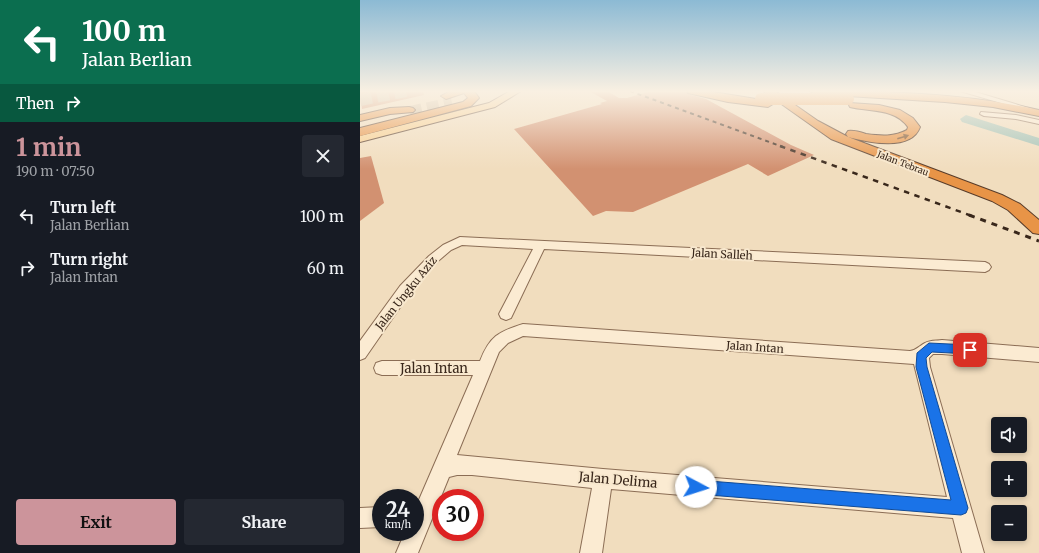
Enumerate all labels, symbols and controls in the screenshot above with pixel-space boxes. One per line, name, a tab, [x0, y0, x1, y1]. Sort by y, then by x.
text: 100 m	[82, 13, 166, 49]
icon: left	[16, 16, 68, 68]
text: Jalan Berlian	[82, 48, 192, 71]
icon: right	[62, 92, 84, 114]
text: Then	[16, 94, 54, 113]
text: 1 min	[16, 132, 81, 163]
one-way arrow	[897, 134, 909, 140]
button: close	[302, 135, 344, 177]
street label: Jalan Tebrau	[875, 148, 930, 178]
text: 190 m · 07:50	[16, 163, 95, 180]
text: Turn left	[50, 198, 116, 217]
icon: left	[16, 205, 38, 227]
text: 100 m	[300, 207, 344, 226]
text: Jalan Berlian	[50, 217, 129, 234]
street label: Jalan Salleh	[690, 245, 754, 263]
text: Turn right	[50, 250, 128, 269]
street label: Jalan Ungku Aziz	[371, 253, 440, 333]
icon: right	[16, 257, 38, 279]
text: 60 m	[307, 259, 344, 278]
text: Jalan Intan	[50, 269, 118, 286]
pin	[953, 333, 987, 367]
street label: Jalan Intan	[725, 338, 785, 356]
icon: arrive	[959, 339, 981, 361]
street label: Jalan Intan	[399, 360, 468, 377]
map controls	[991, 417, 1027, 541]
button: sound	[991, 417, 1027, 453]
button: +	[991, 461, 1027, 497]
position arrow	[675, 466, 717, 508]
street label: Jalan Delima	[577, 468, 658, 492]
speed limit sign: 30	[432, 489, 484, 541]
text: 24	[386, 497, 410, 522]
button: Exit	[16, 499, 176, 545]
button: Share	[184, 499, 344, 545]
button: −	[991, 505, 1027, 541]
text: km/h	[385, 518, 411, 531]

